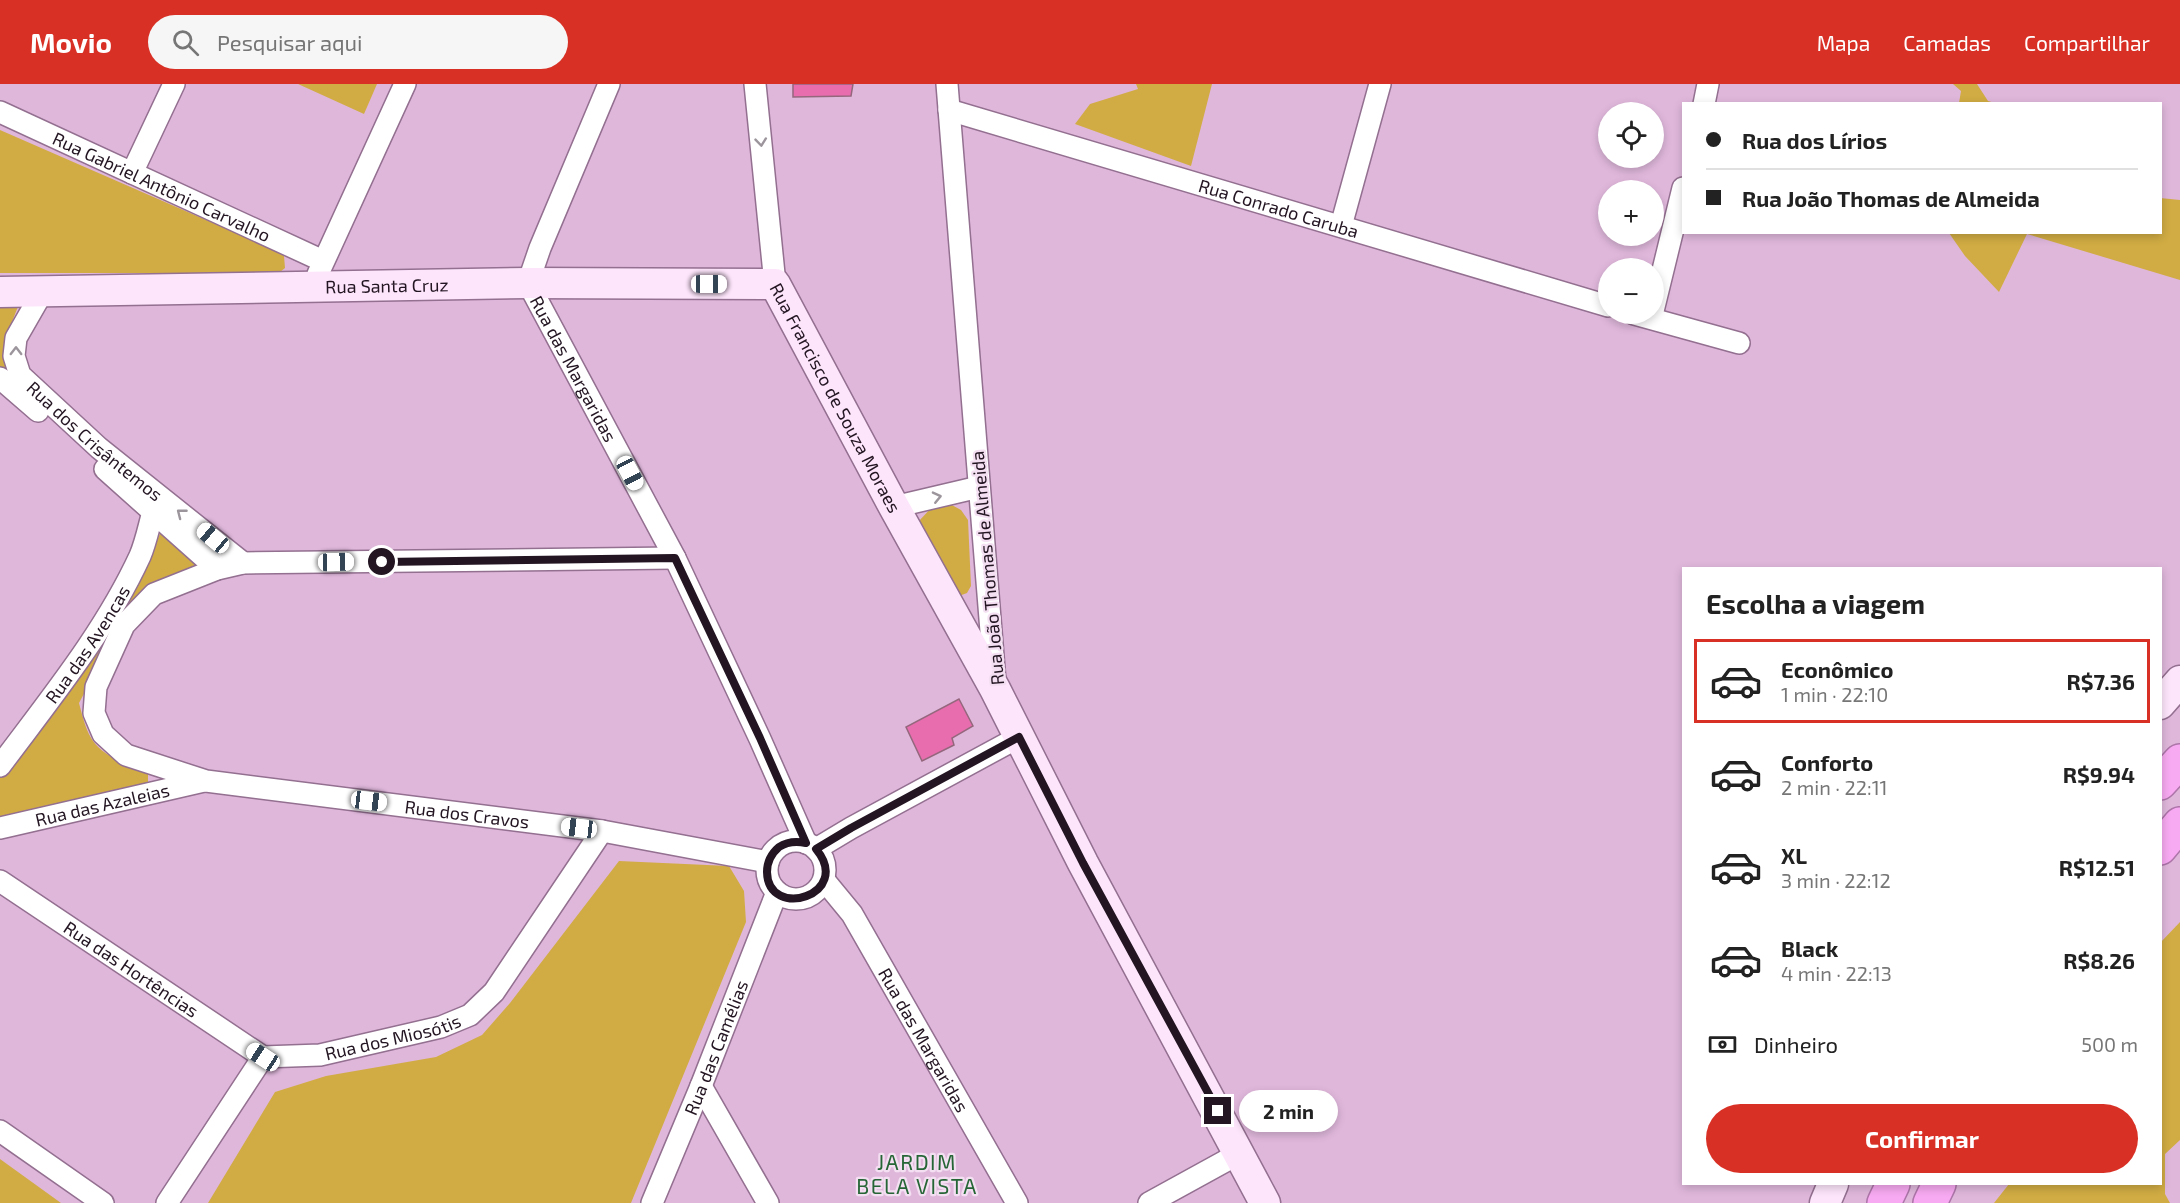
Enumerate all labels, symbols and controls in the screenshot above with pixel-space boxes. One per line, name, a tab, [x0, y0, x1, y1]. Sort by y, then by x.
search box	[148, 15, 568, 69]
text: Movio	[30, 25, 112, 59]
icon: search	[169, 26, 202, 59]
text: Pesquisar aqui	[217, 29, 363, 55]
text: Mapa	[1817, 30, 1870, 55]
text: Camadas	[1903, 30, 1991, 55]
text: Compartilhar	[2024, 30, 2150, 55]
map controls	[1598, 102, 1664, 324]
button: locate	[1598, 102, 1664, 168]
street label: Rua Gabriel Antônio Carvalho	[49, 127, 274, 246]
text: Rua dos Lírios	[1742, 127, 1887, 153]
one-way arrow	[754, 138, 767, 147]
street label: Rua Conrado Caruba	[1196, 174, 1361, 242]
button: +	[1598, 180, 1664, 246]
text: Rua João Thomas de Almeida	[1742, 185, 2040, 211]
button: −	[1598, 258, 1664, 324]
street label: Rua Santa Cruz	[325, 273, 449, 297]
car	[691, 275, 727, 293]
street label: Rua Francisco de Souza Moraes	[765, 279, 906, 517]
street label: Rua das Margaridas	[526, 292, 622, 445]
one-way arrow	[10, 346, 22, 355]
street label: Rua dos Crisântemos	[23, 376, 167, 505]
street label: Rua João Thomas de Almeida	[966, 450, 1008, 686]
car	[614, 453, 646, 493]
one-way arrow	[931, 491, 941, 504]
one-way arrow	[177, 509, 188, 520]
car	[193, 520, 233, 556]
route start	[368, 548, 395, 575]
car	[318, 553, 354, 571]
street label: Rua das Avencas	[40, 582, 134, 707]
text: Escolha a viagem	[1706, 587, 1925, 619]
icon: car	[1709, 654, 1763, 708]
text: Econômico	[1781, 656, 1893, 682]
text: R$7.36	[2066, 668, 2135, 694]
text: 1 min · 22:10	[1781, 682, 1888, 706]
icon: car	[1709, 747, 1763, 801]
text: Conforto	[1781, 749, 1873, 775]
text: R$9.94	[2063, 761, 2135, 787]
text: 2 min · 22:11	[1781, 775, 1888, 799]
street label: Rua das Azaleias	[33, 778, 172, 831]
car	[350, 790, 388, 812]
street label: Rua dos Cravos	[404, 795, 531, 833]
car	[560, 817, 598, 839]
icon: car	[1709, 840, 1763, 894]
text: XL	[1781, 842, 1807, 868]
text: R$12.51	[2059, 854, 2135, 880]
text: 3 min · 22:12	[1781, 868, 1891, 892]
street label: Rua das Hortências	[60, 916, 203, 1022]
icon: car	[1709, 933, 1763, 987]
text: Black	[1781, 935, 1838, 961]
text: R$8.26	[2063, 947, 2135, 973]
text: 4 min · 22:13	[1781, 961, 1892, 985]
street label: Rua das Margaridas	[874, 964, 974, 1116]
street label: Rua das Camélias	[679, 977, 752, 1118]
street label: Rua dos Miosótis	[323, 1009, 464, 1065]
icon: cash	[1706, 1028, 1739, 1061]
text: Dinheiro	[1754, 1031, 1838, 1057]
text: 500 m	[2081, 1032, 2138, 1056]
car	[243, 1040, 283, 1074]
callout: 2 min	[1239, 1090, 1338, 1132]
route end	[1204, 1097, 1231, 1124]
text: 2 min	[1263, 1099, 1314, 1123]
button: Confirmar	[1706, 1104, 2138, 1173]
district label: JARDIM BELA VISTA	[856, 1149, 978, 1198]

